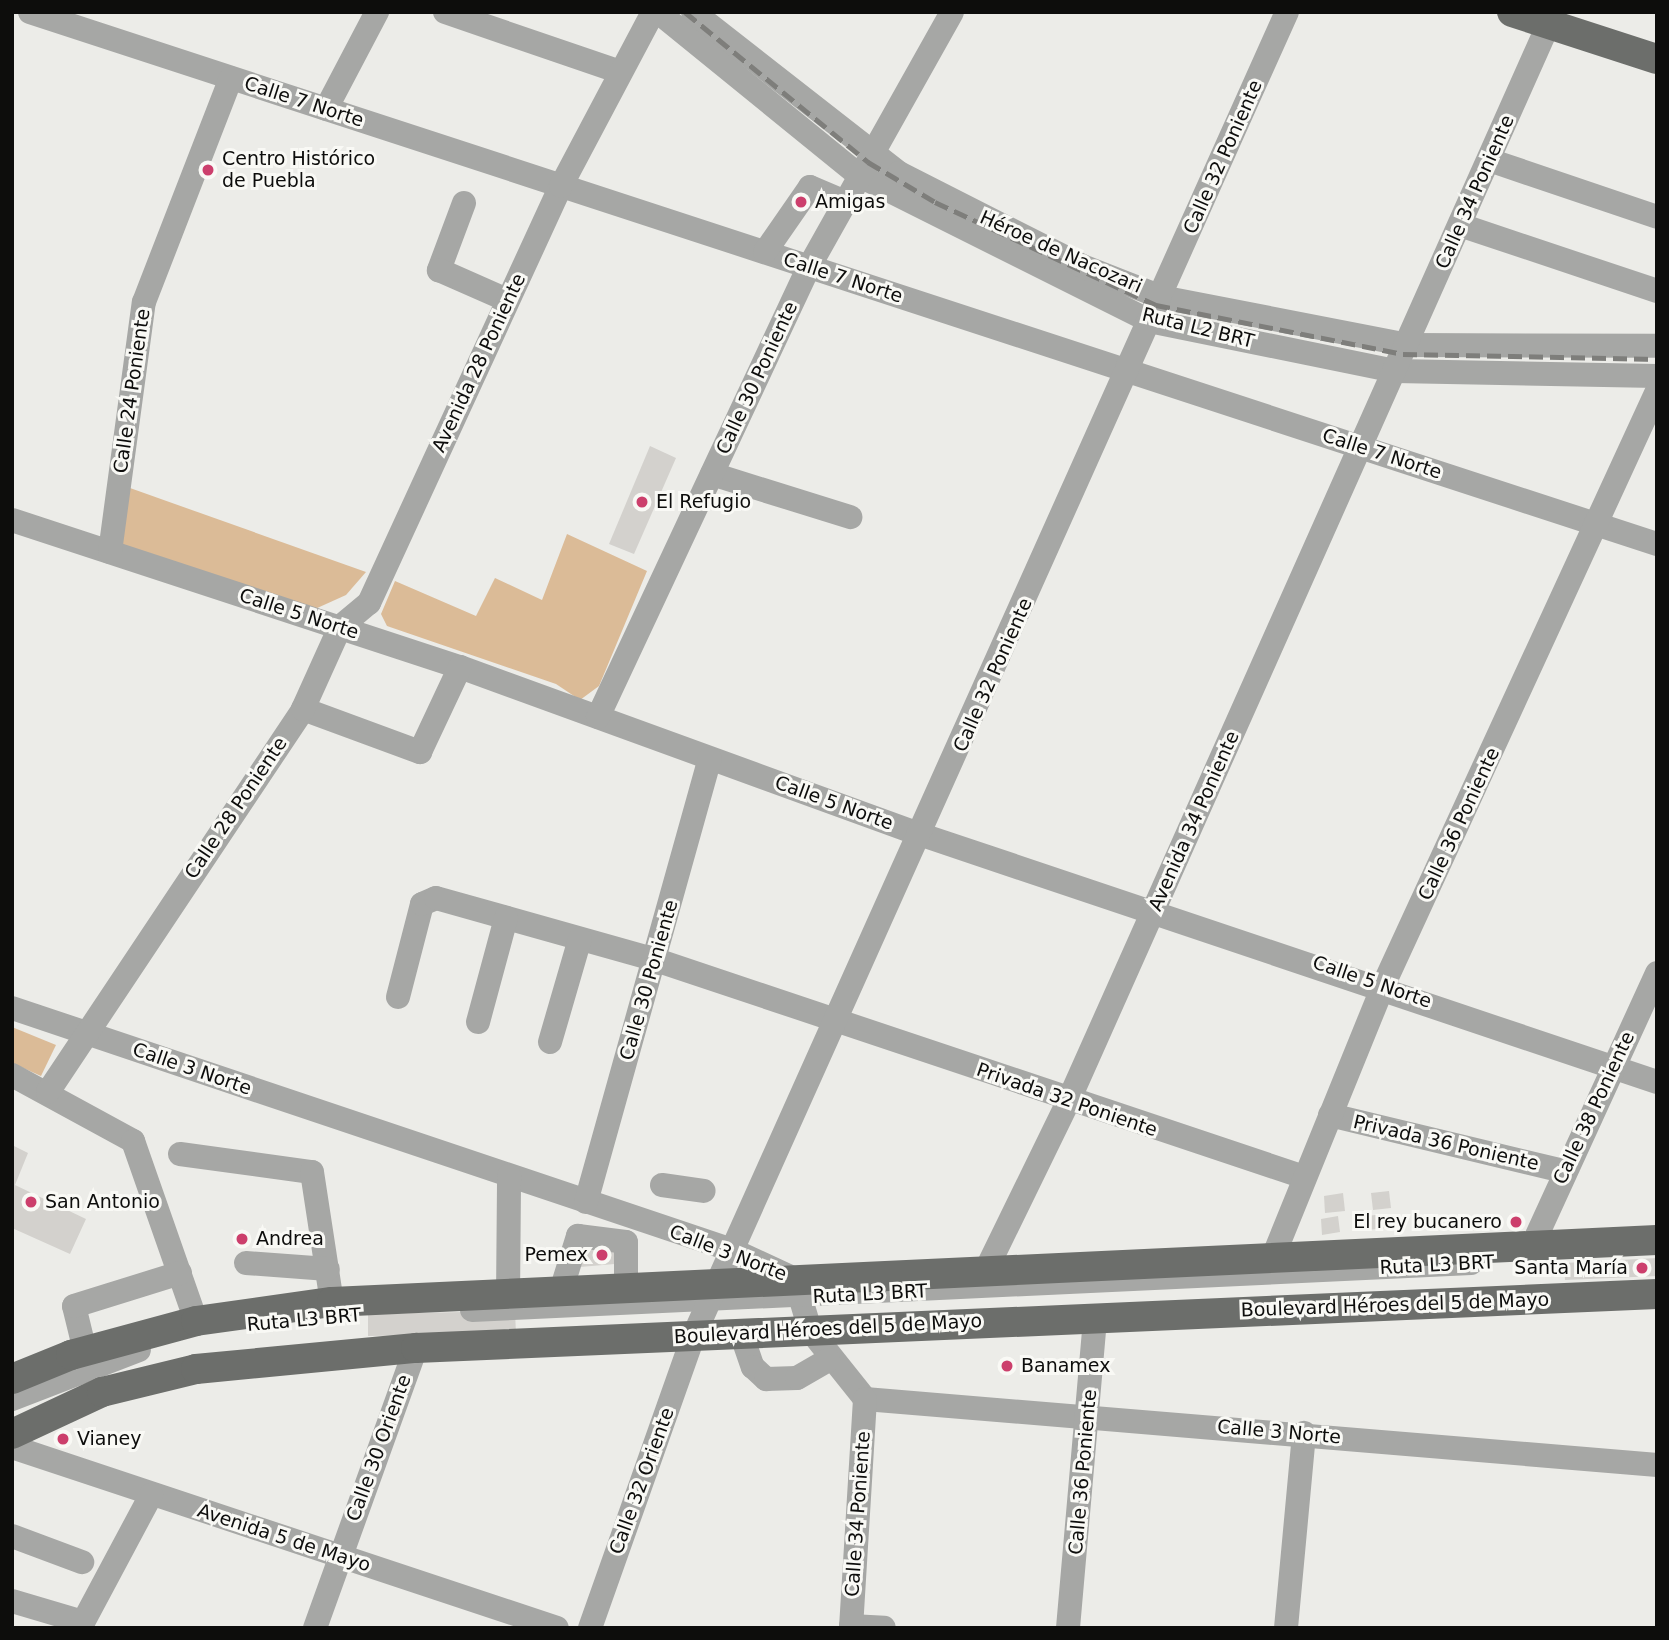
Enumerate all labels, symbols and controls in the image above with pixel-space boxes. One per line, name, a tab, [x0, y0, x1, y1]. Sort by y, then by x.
street label: Calle 7 Norte	[241, 72, 367, 132]
street label: Calle 32 Poniente	[1179, 77, 1267, 237]
street label: Calle 34 Poniente	[1431, 112, 1519, 272]
place label: Centro Histórico de Puebla	[222, 148, 375, 192]
marker: Centro Histórico de Puebla	[200, 162, 216, 178]
place label: Amigas	[815, 191, 885, 213]
marker: Amigas	[793, 194, 809, 210]
street label: Héroe de Nacozari	[976, 206, 1146, 298]
street label: Calle 7 Norte	[780, 248, 906, 308]
street label: Avenida 28 Poniente	[428, 270, 530, 456]
street label: Calle 30 Poniente	[712, 298, 802, 458]
street label: Ruta L2 BRT	[1140, 303, 1256, 353]
street label: Calle 24 Poniente	[109, 307, 155, 475]
street label: Calle 7 Norte	[1319, 424, 1445, 484]
place label: El Refugio	[656, 491, 751, 513]
marker: El Refugio	[634, 494, 650, 510]
street label: Calle 5 Norte	[236, 584, 362, 644]
street label: Calle 32 Poniente	[949, 595, 1037, 755]
street label: Avenida 34 Poniente	[1144, 727, 1244, 915]
street label: Calle 28 Poniente	[180, 733, 292, 883]
street label: Calle 36 Poniente	[1414, 744, 1504, 904]
street label: Calle 5 Norte	[772, 771, 896, 835]
street label: Calle 30 Poniente	[615, 897, 683, 1063]
street label: Calle 5 Norte	[1310, 951, 1434, 1013]
street label: Calle 38 Poniente	[1549, 1028, 1639, 1188]
street label: Calle 3 Norte	[130, 1038, 254, 1100]
street label: Privada 32 Poniente	[974, 1058, 1160, 1142]
street label: Privada 36 Poniente	[1351, 1111, 1541, 1175]
place label: San Antonio	[45, 1191, 160, 1213]
marker: San Antonio	[23, 1194, 39, 1210]
place label: El rey bucanero	[1353, 1211, 1502, 1233]
marker: El rey bucanero	[1508, 1214, 1524, 1230]
street label: Calle 3 Norte	[666, 1220, 790, 1286]
place label: Andrea	[256, 1228, 324, 1250]
marker: Andrea	[234, 1231, 250, 1247]
place label: Pemex	[524, 1244, 588, 1266]
marker: Pemex	[594, 1247, 610, 1263]
street label: Ruta L3 BRT	[1379, 1251, 1495, 1279]
place label: Santa María	[1514, 1257, 1628, 1279]
marker: Santa María	[1634, 1260, 1650, 1276]
street label: Ruta L3 BRT	[812, 1280, 928, 1308]
street label: Boulevard Héroes del 5 de Mayo	[1240, 1288, 1550, 1322]
street label: Ruta L3 BRT	[246, 1304, 362, 1336]
street label: Boulevard Héroes del 5 de Mayo	[673, 1310, 983, 1348]
place label: Banamex	[1021, 1355, 1110, 1377]
marker: Banamex	[999, 1358, 1015, 1374]
street label: Calle 30 Oriente	[342, 1372, 416, 1524]
street label: Calle 36 Poniente	[1064, 1388, 1102, 1556]
street label: Calle 32 Oriente	[605, 1405, 679, 1557]
street label: Calle 3 Norte	[1216, 1415, 1342, 1449]
place label: Vianey	[77, 1428, 141, 1450]
street label: Calle 34 Poniente	[841, 1430, 875, 1598]
marker: Vianey	[55, 1431, 71, 1447]
street label: Avenida 5 de Mayo	[195, 1499, 373, 1577]

